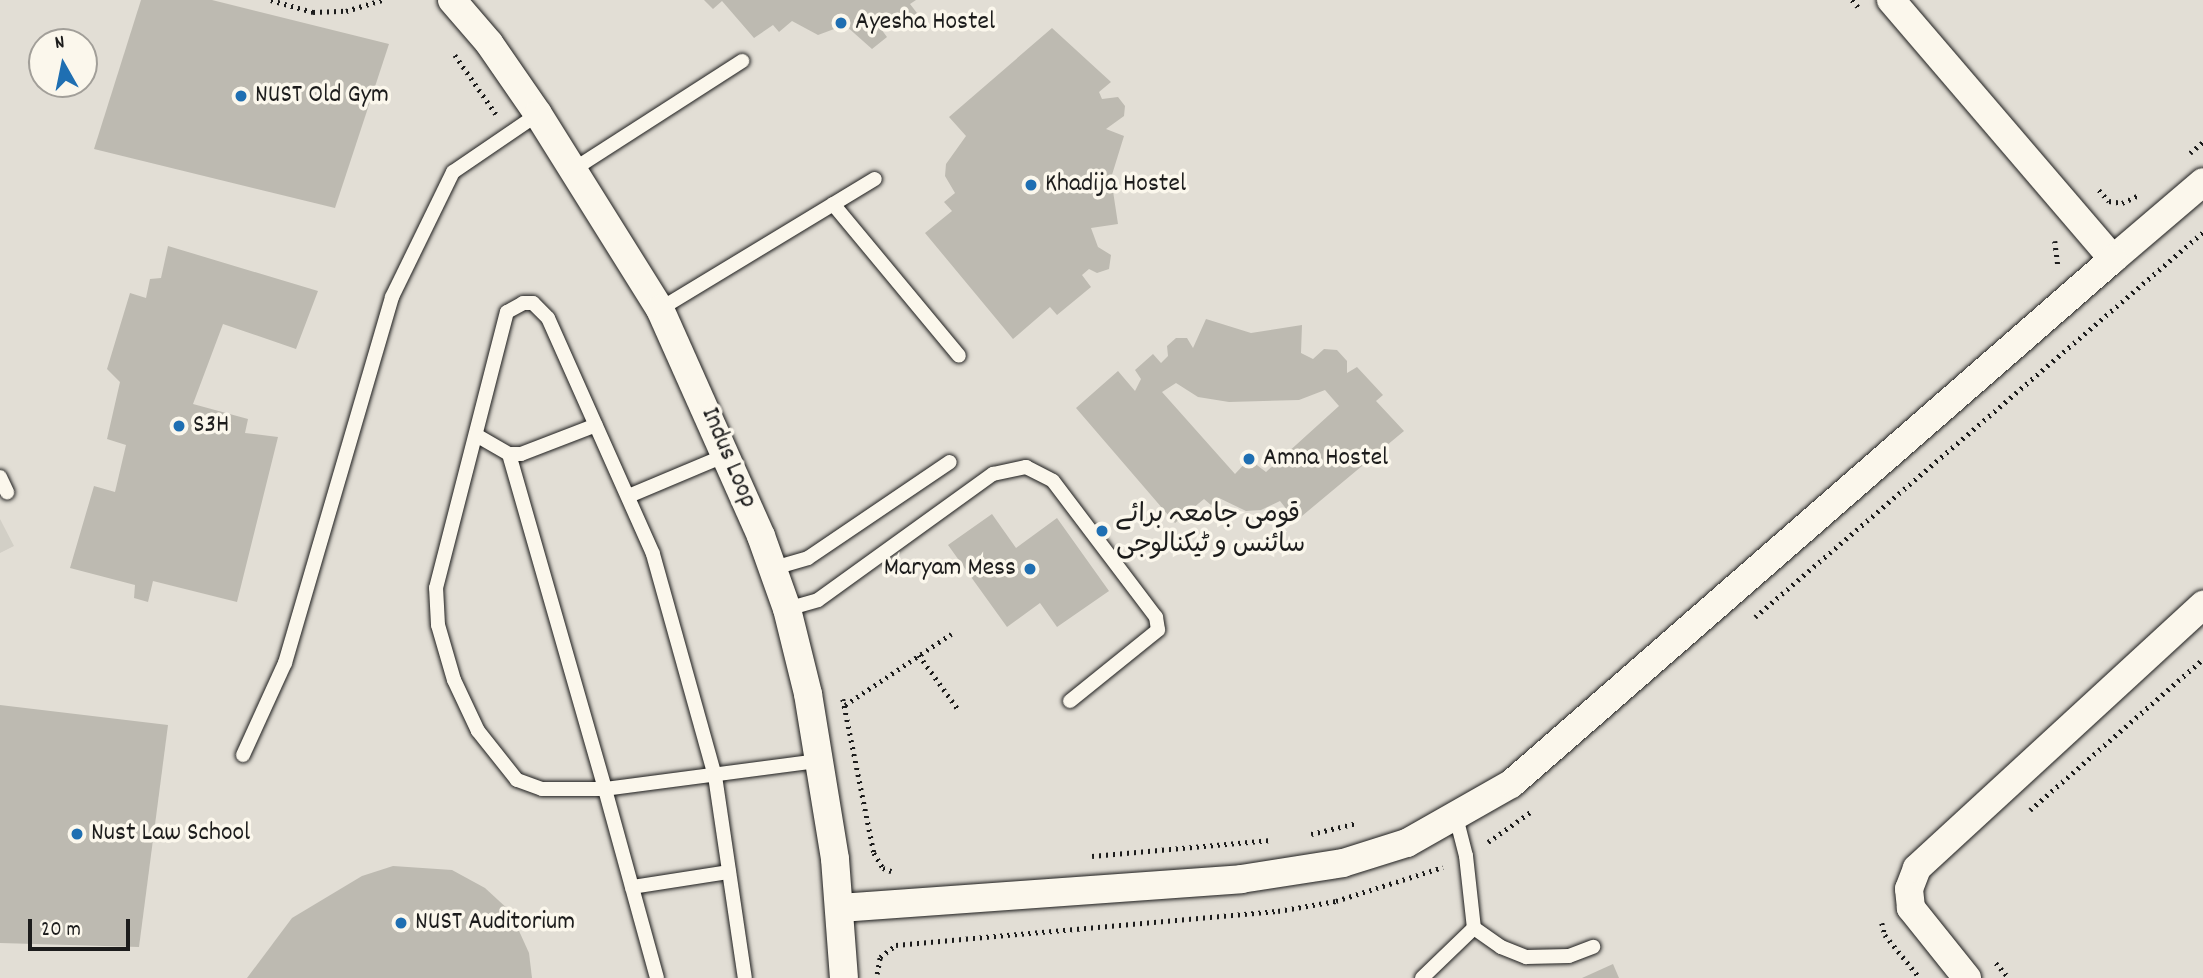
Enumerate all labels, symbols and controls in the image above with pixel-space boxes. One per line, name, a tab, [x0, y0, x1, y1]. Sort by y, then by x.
place label: Ayesha Hostel	[855, 7, 995, 39]
marker: Ayesha Hostel	[833, 15, 849, 31]
north arrow	[28, 28, 98, 98]
text: N	[53, 30, 67, 58]
place label: NUST Old Gym	[255, 80, 389, 112]
marker: NUST Old Gym	[233, 88, 249, 104]
place label: Khadija Hostel	[1045, 169, 1186, 201]
marker: Khadija Hostel	[1023, 177, 1039, 193]
street label: Indus Loop	[693, 403, 763, 513]
place label: S3H	[193, 410, 229, 442]
marker: S3H	[171, 418, 187, 434]
place label: Amna Hostel	[1263, 443, 1388, 475]
marker: Amna Hostel	[1241, 451, 1257, 467]
place label: قومی جامعہ برائے سائنس و ٹیکنالوجی	[1116, 500, 1305, 562]
marker: قومی جامعہ برائے سائنس و ٹیکنالوجی	[1094, 523, 1110, 539]
place label: Maryam Mess	[884, 553, 1016, 585]
marker: Maryam Mess	[1022, 561, 1038, 577]
place label: Nust Law School	[91, 818, 250, 850]
marker: Nust Law School	[69, 826, 85, 842]
scale bar	[32, 904, 133, 948]
place label: NUST Auditorium	[415, 907, 575, 939]
marker: NUST Auditorium	[393, 915, 409, 931]
text: 20 m	[41, 916, 81, 946]

